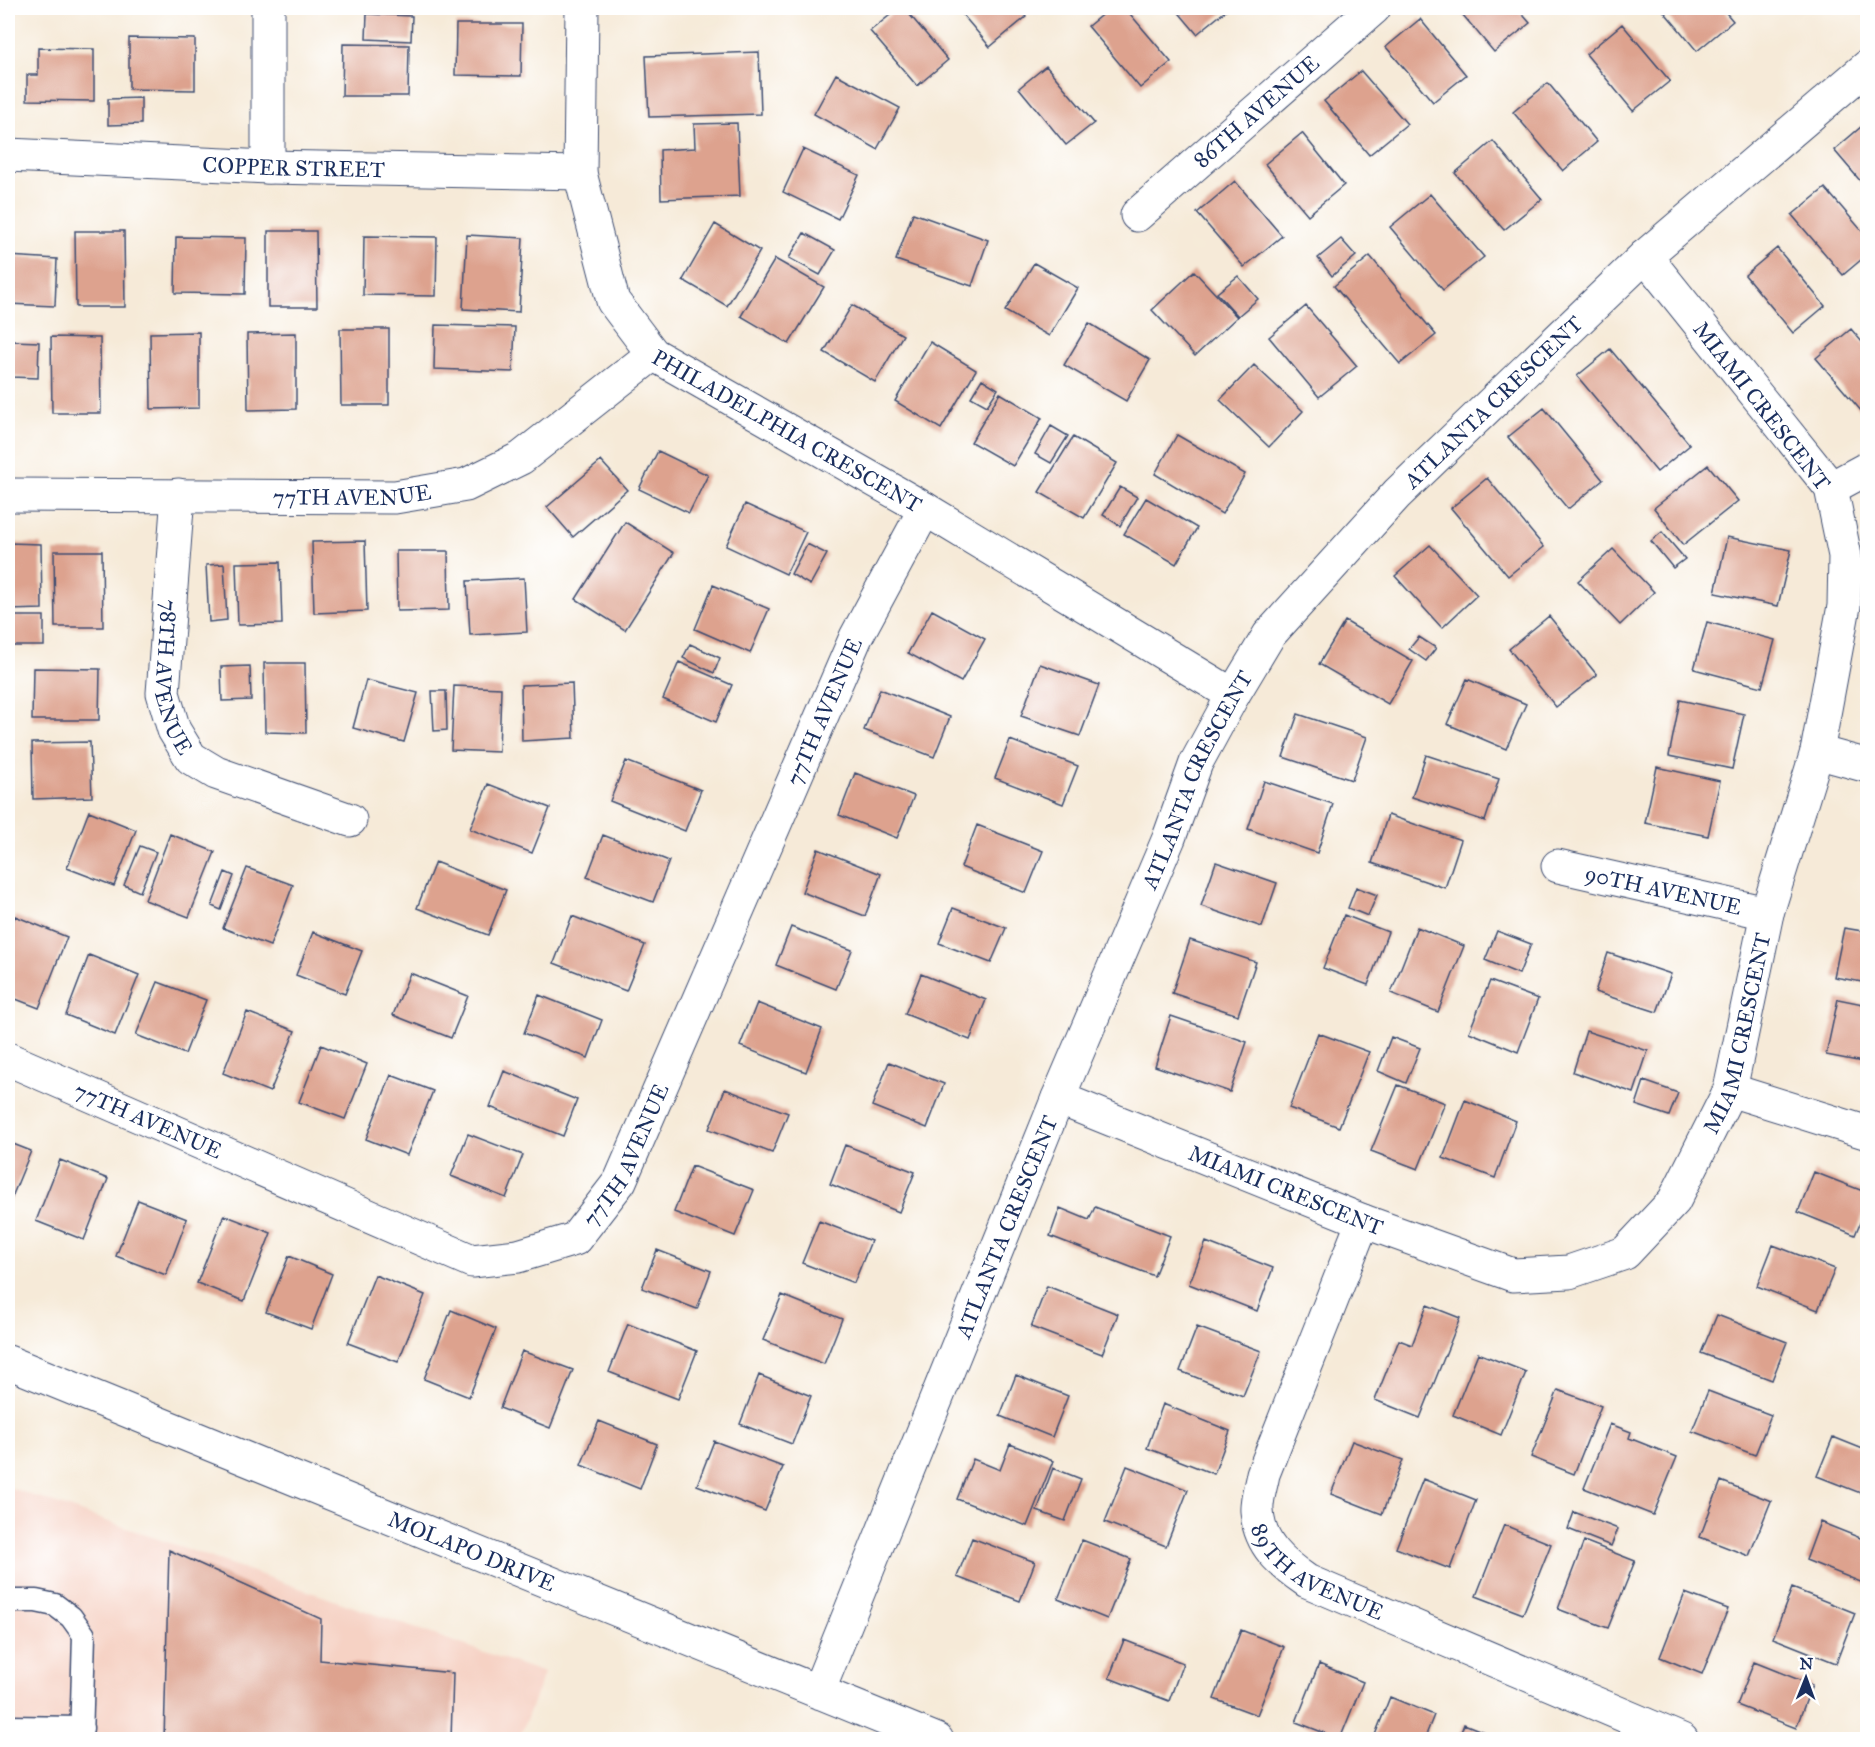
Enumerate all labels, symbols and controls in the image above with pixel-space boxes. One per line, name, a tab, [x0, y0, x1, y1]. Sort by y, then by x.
street label: 86TH AVENUE	[1188, 49, 1325, 173]
street label: COPPER STREET	[202, 150, 385, 183]
street label: ATLANTA CRESCENT	[1397, 310, 1588, 494]
street label: MIAMI CRESCENT	[1688, 316, 1836, 496]
street label: PHILADELPHIA CRESCENT	[648, 343, 927, 518]
street label: 77TH AVENUE	[273, 478, 433, 511]
street label: 78TH AVENUE	[149, 598, 199, 759]
street label: 77TH AVENUE	[780, 633, 868, 790]
street label: ATLANTA CRESCENT	[1135, 666, 1258, 894]
street label: 90TH AVENUE	[1583, 859, 1744, 920]
street label: MIAMI CRESCENT	[1697, 930, 1776, 1138]
street label: 77TH AVENUE	[70, 1076, 227, 1164]
street label: 77TH AVENUE	[577, 1079, 674, 1232]
street label: ATLANTA CRESCENT	[949, 1111, 1063, 1343]
street label: MIAMI CRESCENT	[1185, 1139, 1387, 1241]
street label: MOLAPO DRIVE	[385, 1505, 560, 1597]
street label: 89TH AVENUE	[1246, 1520, 1388, 1626]
north arrow	[1776, 1648, 1836, 1708]
text: N	[1799, 1654, 1814, 1673]

